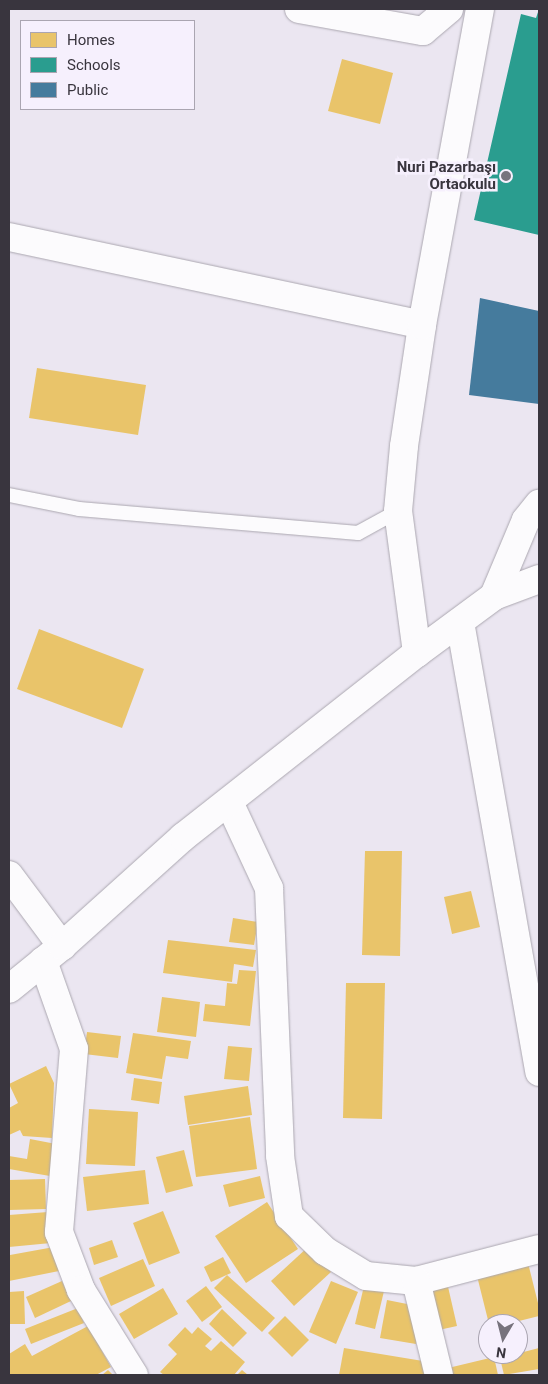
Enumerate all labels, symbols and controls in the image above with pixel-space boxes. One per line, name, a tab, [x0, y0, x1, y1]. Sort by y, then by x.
legend	[20, 20, 195, 110]
text: Homes	[67, 31, 115, 49]
text: Schools	[67, 56, 121, 74]
text: Public	[67, 81, 108, 99]
place label: Nuri Pazarbaşı Ortaokulu	[397, 158, 496, 193]
marker: Nuri Pazarbaşı Ortaokulu	[500, 170, 512, 182]
north arrow	[478, 1314, 528, 1364]
text: N	[495, 1344, 507, 1361]

